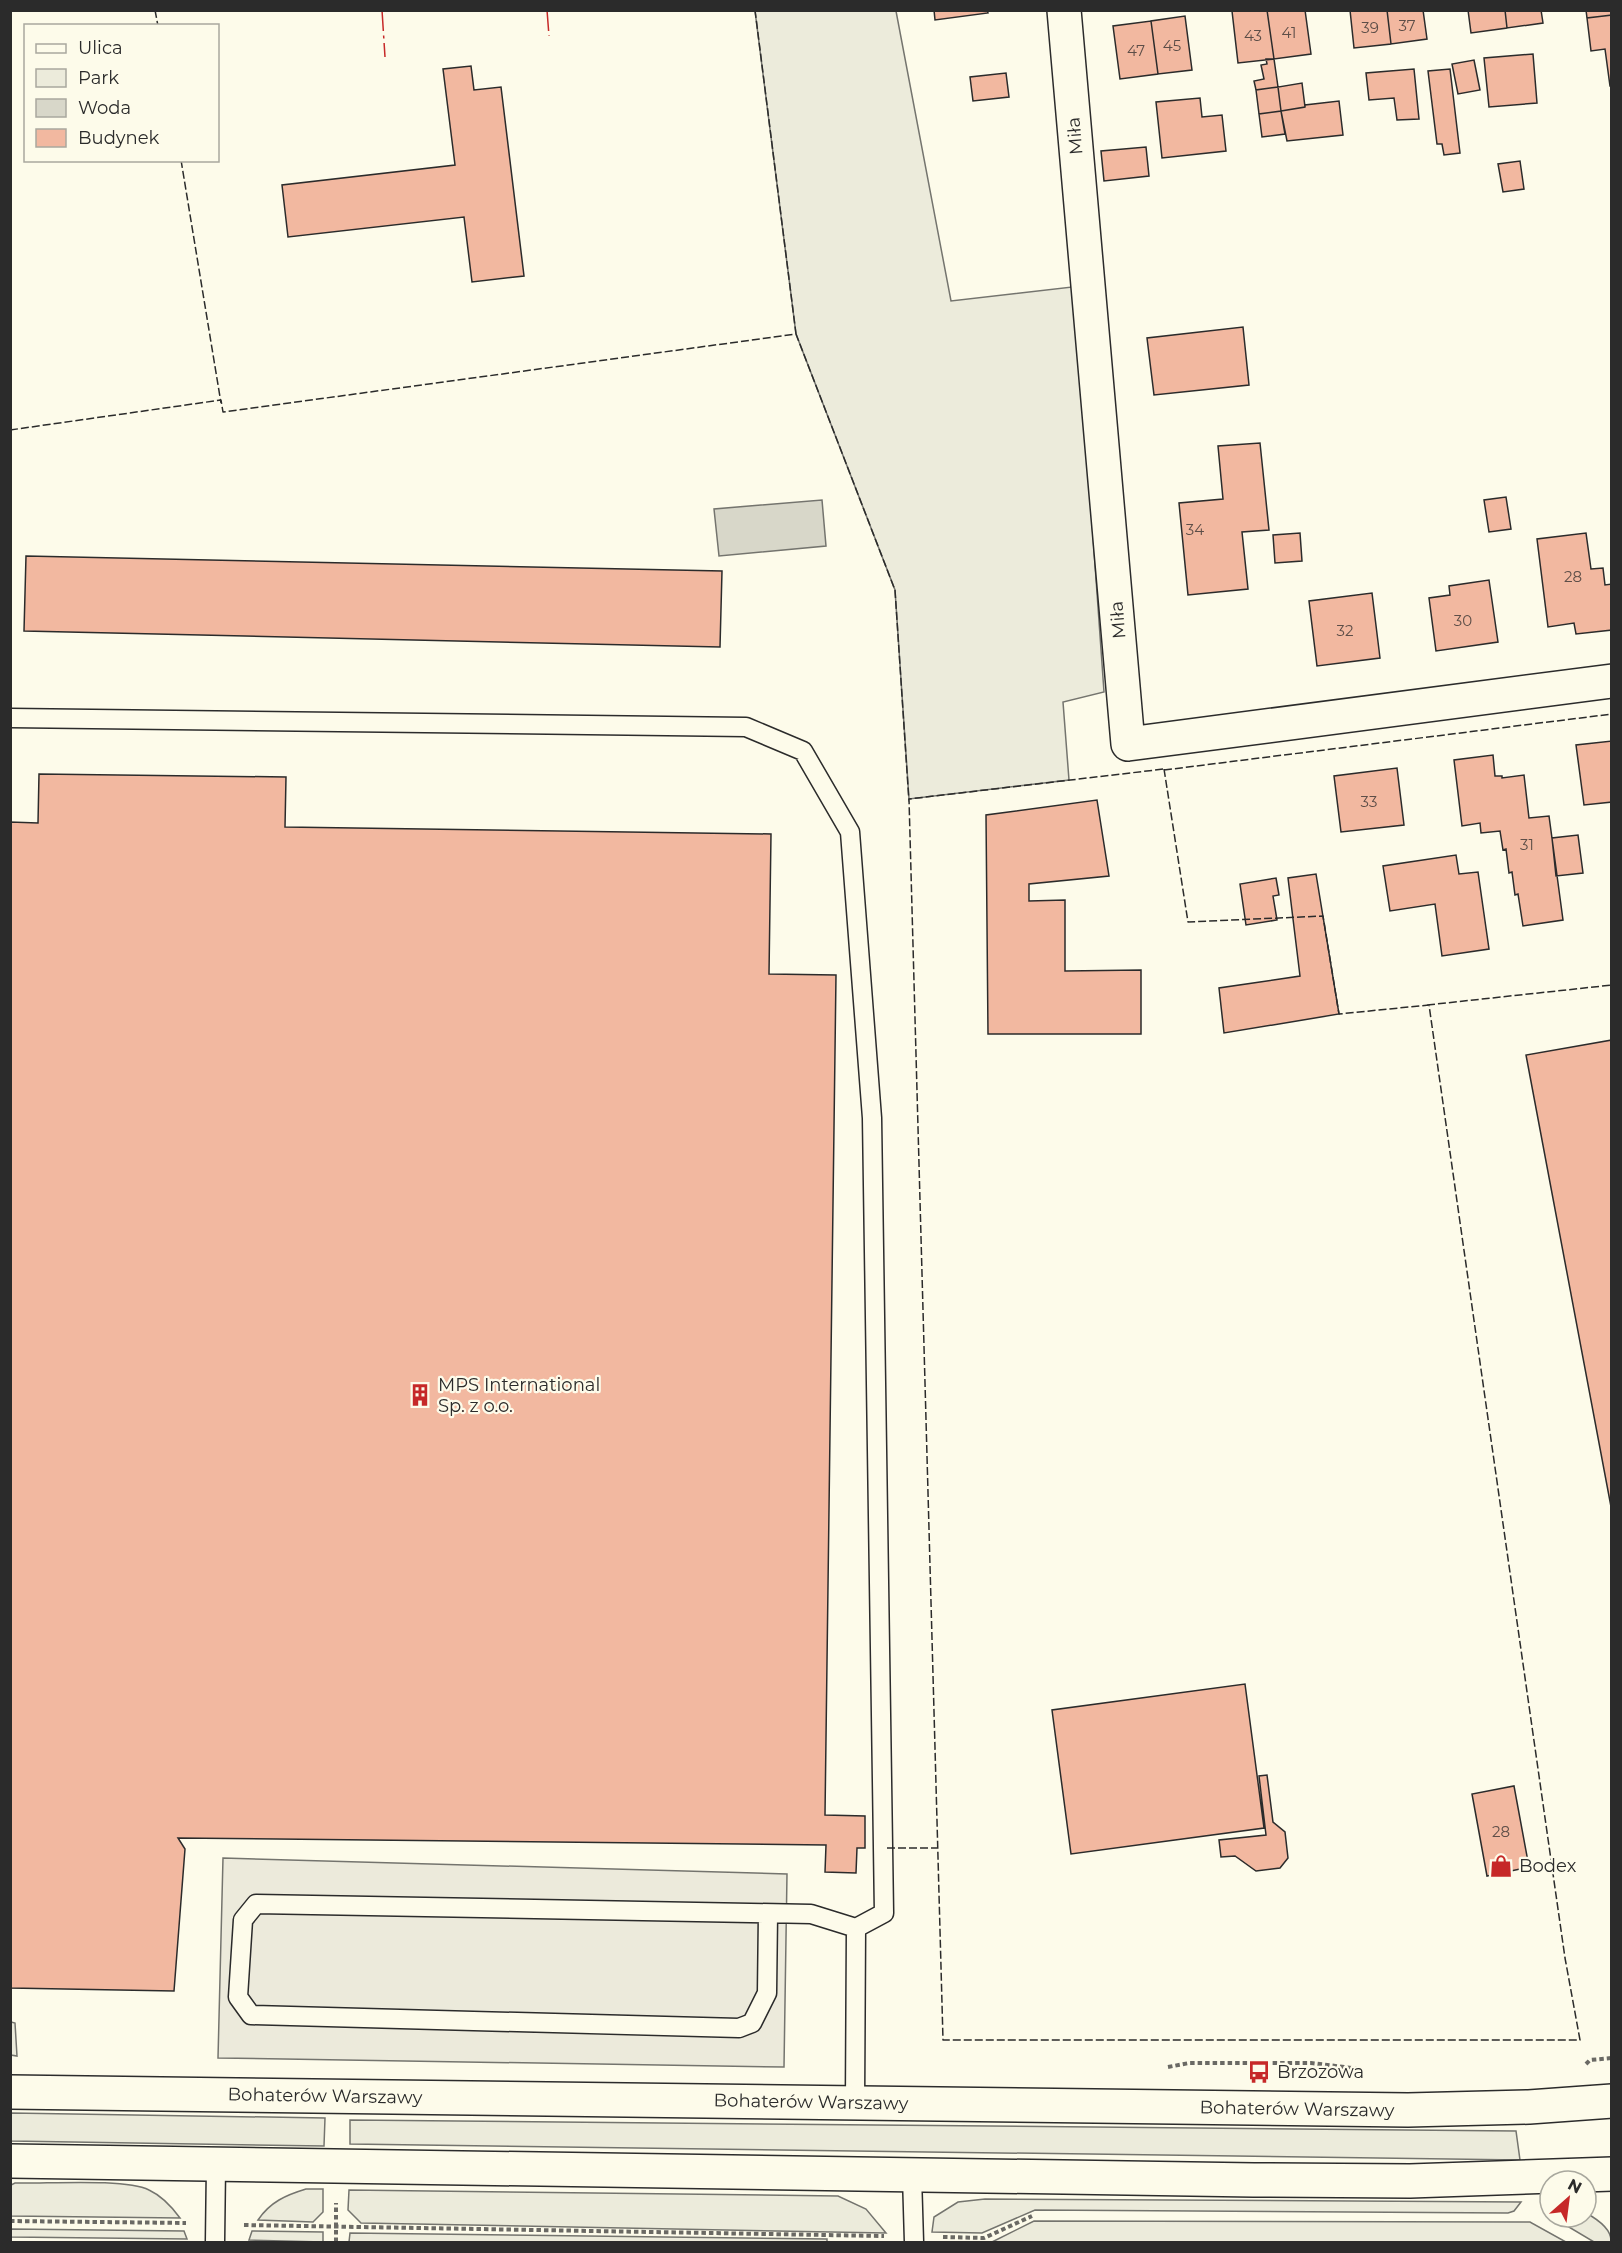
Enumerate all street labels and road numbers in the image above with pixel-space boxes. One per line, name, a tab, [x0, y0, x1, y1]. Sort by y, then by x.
street label: Miła	[1062, 116, 1088, 156]
street label: Miła	[1105, 600, 1131, 640]
street label: Bohaterów Warszawy	[227, 2083, 423, 2109]
street label: Bohaterów Warszawy	[713, 2089, 909, 2115]
street label: Bohaterów Warszawy	[1199, 2096, 1395, 2122]

